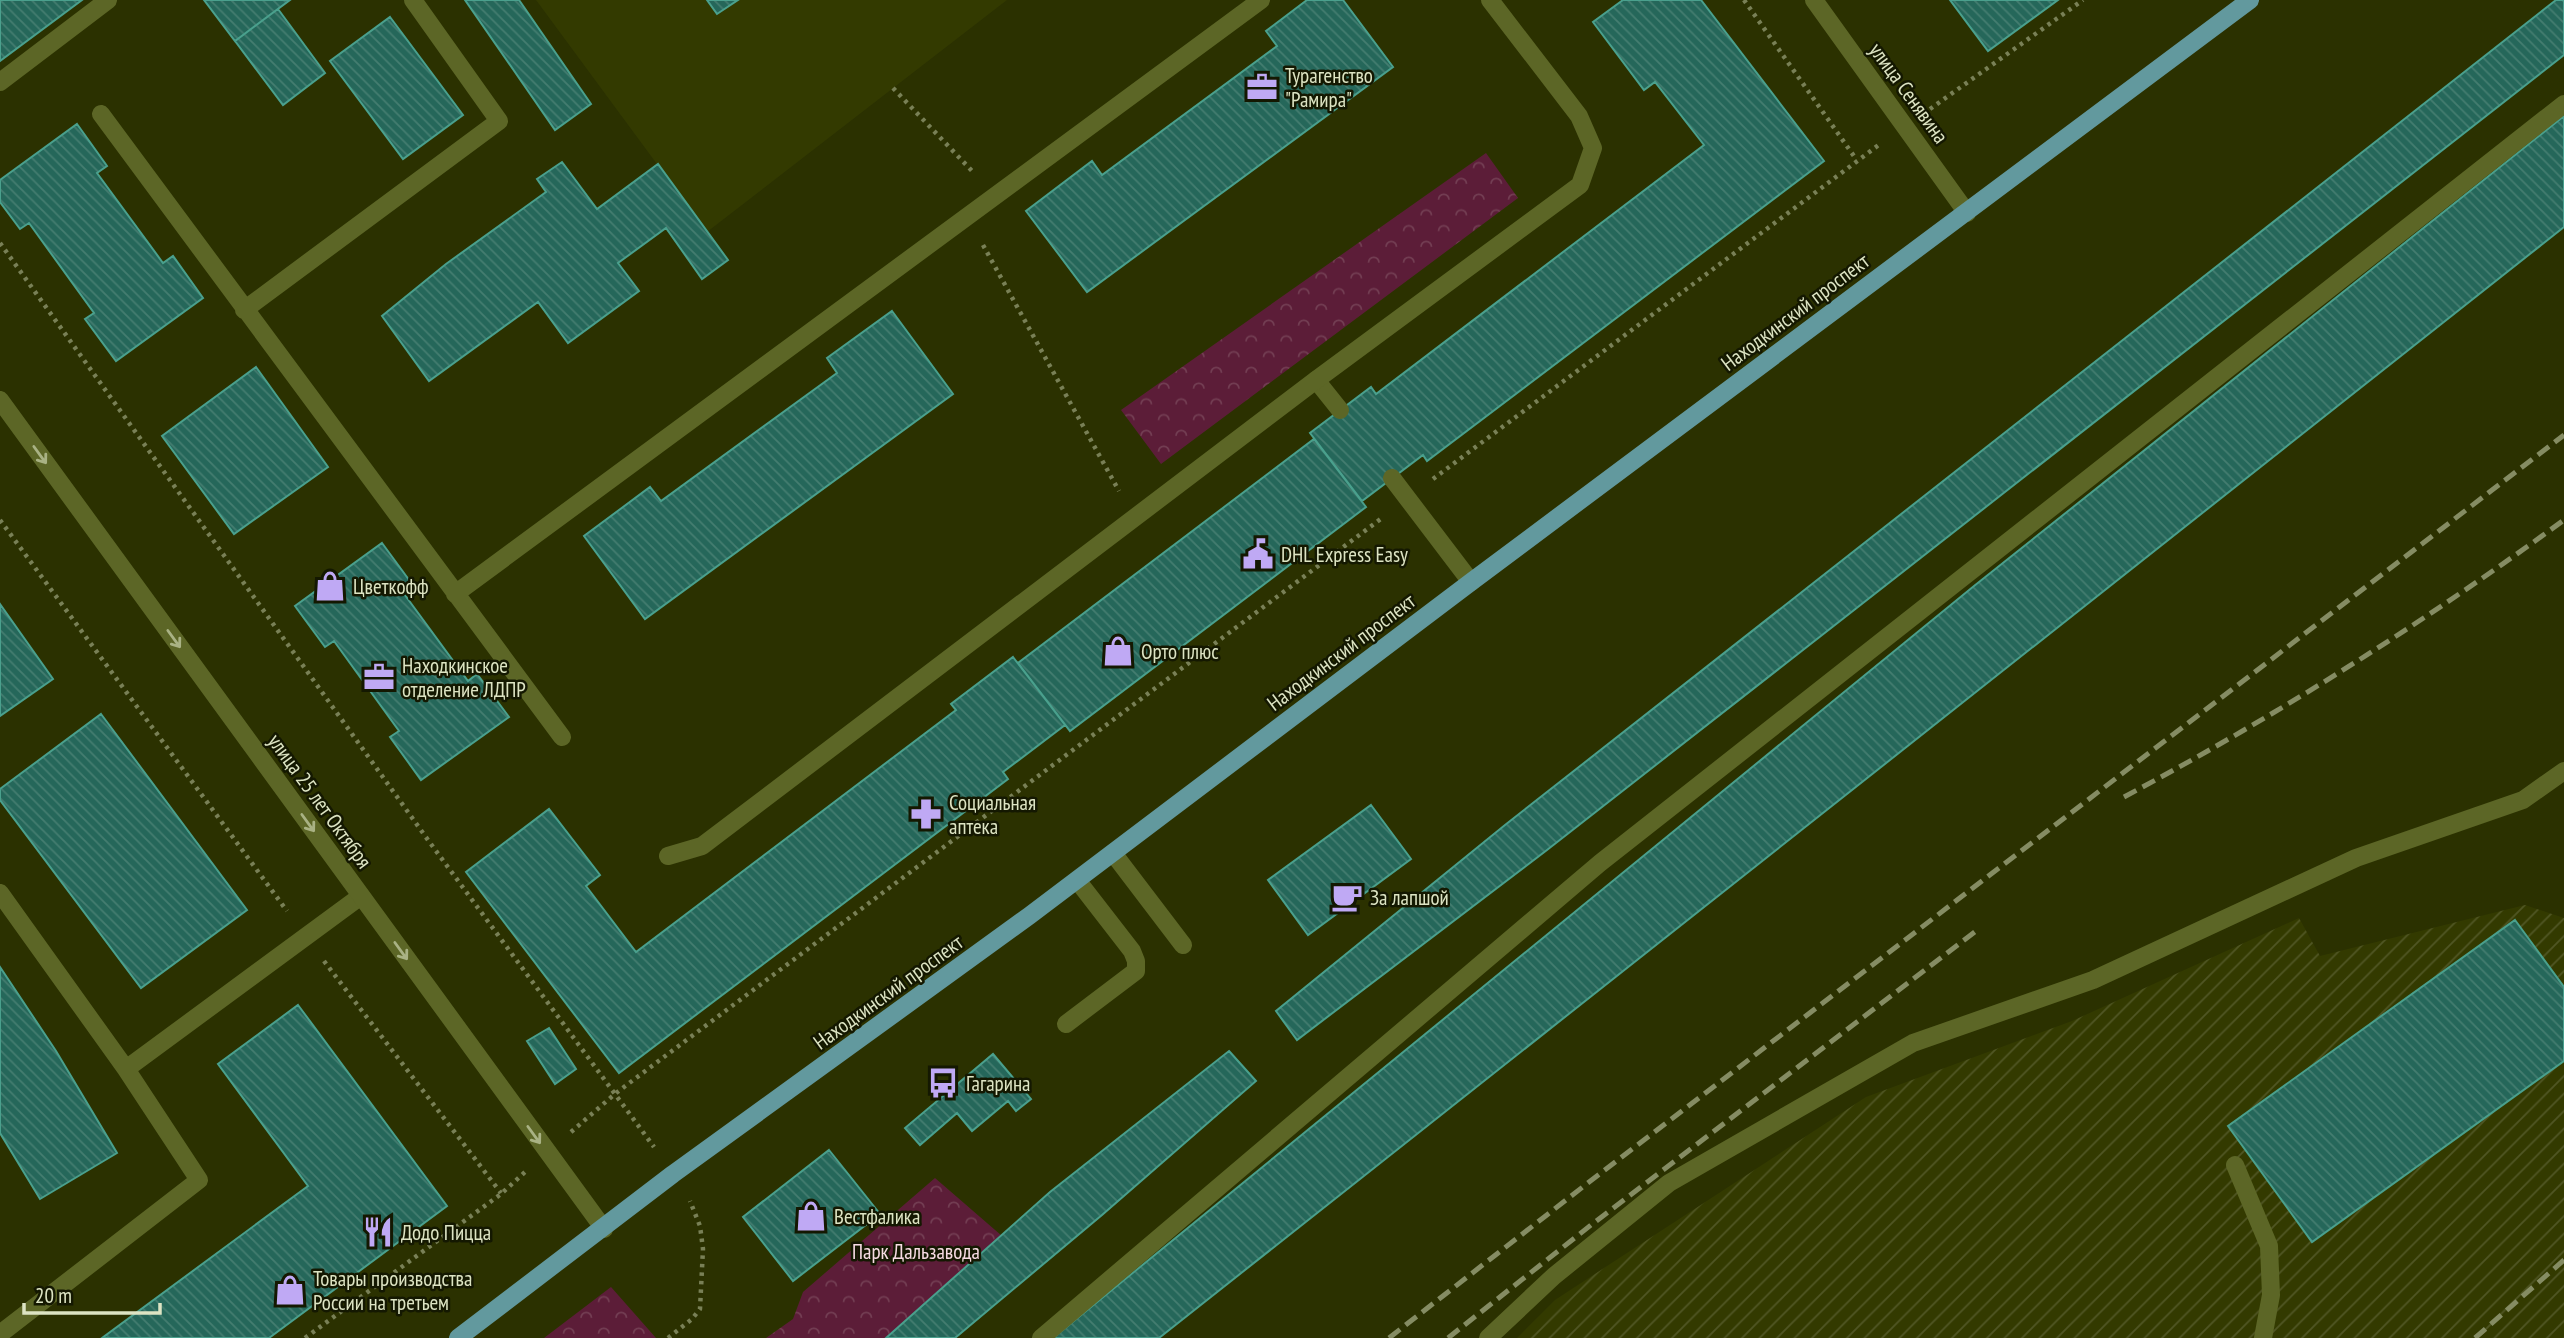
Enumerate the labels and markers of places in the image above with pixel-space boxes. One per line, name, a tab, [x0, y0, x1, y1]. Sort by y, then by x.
place label: Турагенство "Рамира"	[1285, 62, 1373, 113]
office icon: Турагенство "Рамира"	[1245, 70, 1279, 104]
public building icon: DHL Express Easy	[1241, 537, 1275, 571]
place label: DHL Express Easy	[1281, 541, 1408, 568]
shop icon: Цветкофф	[313, 569, 347, 603]
place label: Цветкофф	[353, 573, 429, 600]
shop icon: Орто плюс	[1101, 634, 1135, 668]
place label: Орто плюс	[1141, 638, 1219, 665]
place label: Находкинское отделение ЛДПР	[402, 652, 526, 703]
office icon: Находкинское отделение ЛДПР	[362, 660, 396, 694]
place label: Социальная аптека	[949, 789, 1036, 840]
pharmacy icon: Социальная аптека	[909, 797, 943, 831]
cafe icon: За лапшой	[1330, 880, 1364, 914]
place label: За лапшой	[1370, 884, 1449, 911]
bus stop icon: Гагарина	[926, 1066, 960, 1100]
place label: Гагарина	[966, 1070, 1031, 1097]
shop icon: Вестфалика	[794, 1199, 828, 1233]
place label: Вестфалика	[834, 1203, 920, 1230]
restaurant icon: Додо Пицца	[361, 1215, 395, 1249]
place label: Додо Пицца	[401, 1219, 491, 1246]
place label: Товары производства России на третьем	[313, 1265, 472, 1316]
shop icon: Товары производства России на третьем	[273, 1273, 307, 1307]

